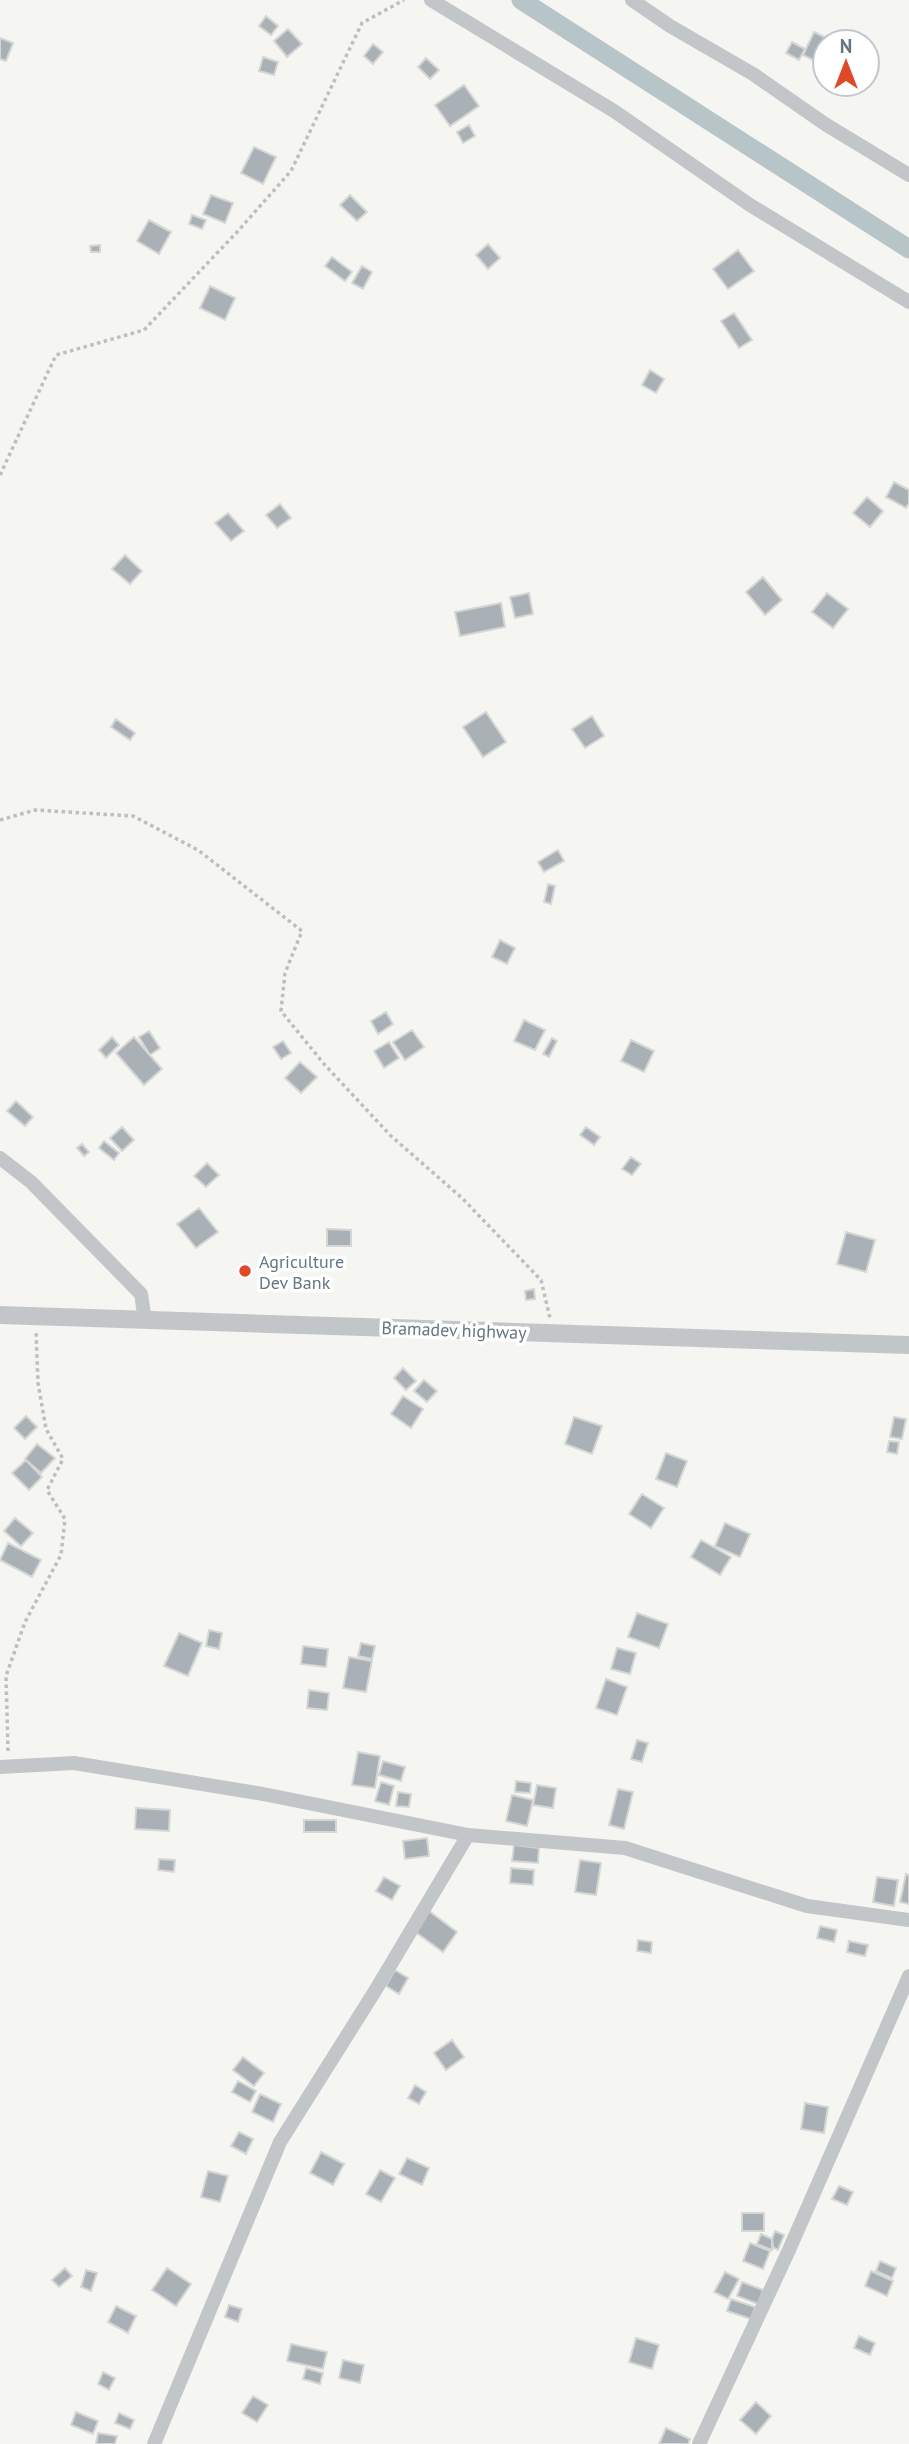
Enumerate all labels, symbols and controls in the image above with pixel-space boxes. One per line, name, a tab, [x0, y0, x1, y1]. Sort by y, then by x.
north arrow	[811, 28, 881, 98]
text: N	[840, 34, 852, 58]
place label: Agriculture Dev Bank	[259, 1250, 344, 1294]
marker: Agriculture Dev Bank	[237, 1263, 253, 1279]
street label: Bramadev highway	[381, 1316, 528, 1344]

